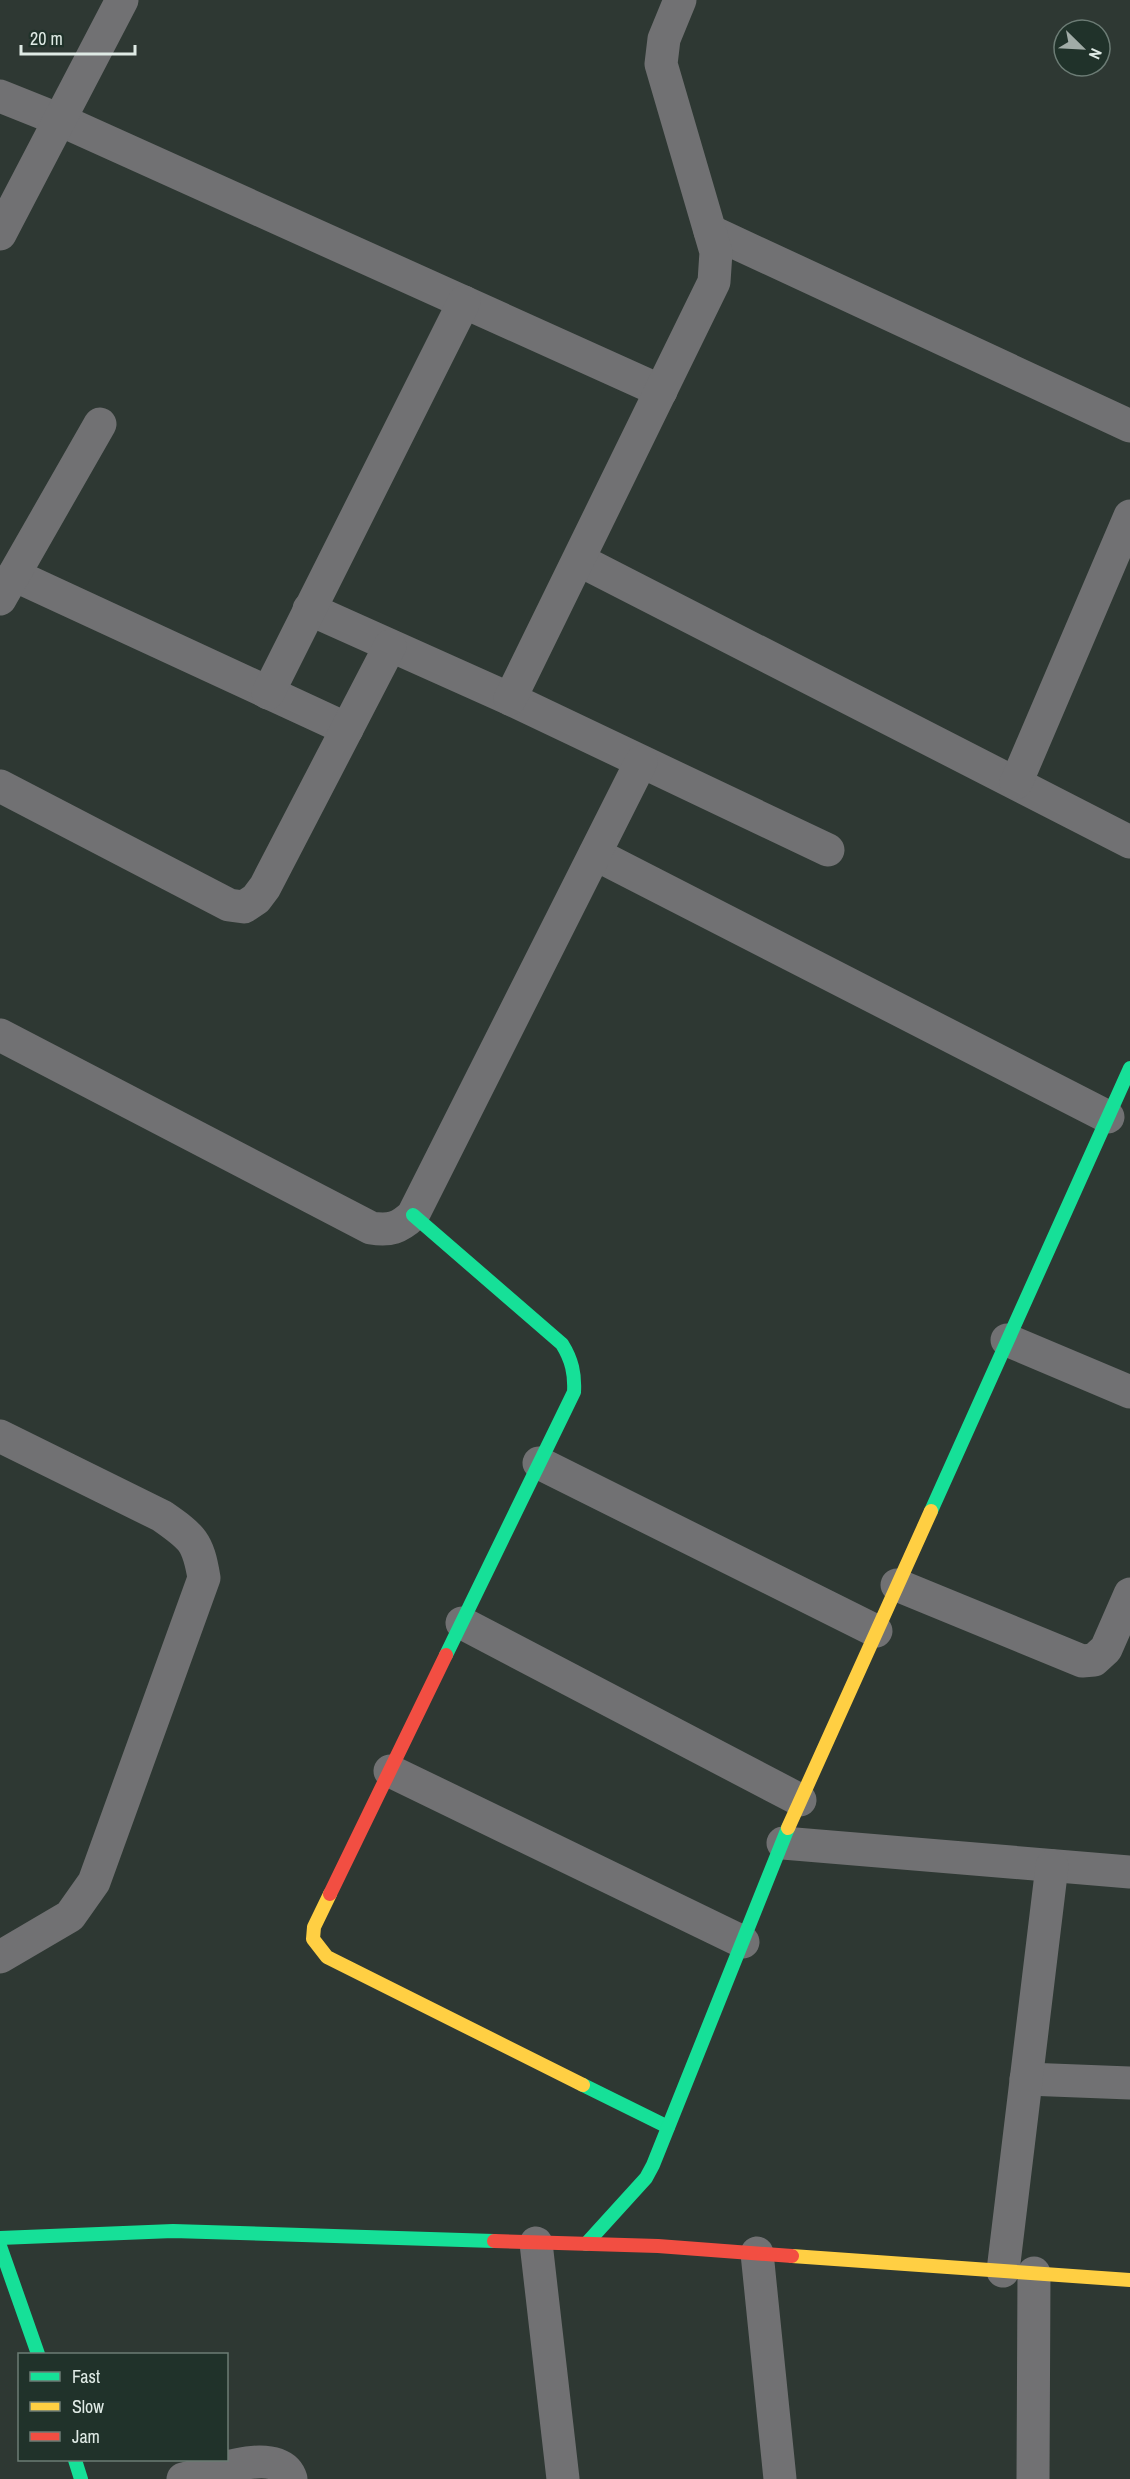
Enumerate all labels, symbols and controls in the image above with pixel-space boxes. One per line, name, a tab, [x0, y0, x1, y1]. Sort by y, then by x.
scale bar	[21, 18, 135, 56]
north arrow	[1052, 18, 1112, 78]
text: 20 m	[30, 26, 63, 51]
text: N	[1084, 45, 1108, 63]
legend	[18, 2353, 228, 2461]
text: Fast	[72, 2364, 100, 2389]
text: Slow	[72, 2394, 104, 2419]
text: Jam	[72, 2424, 100, 2449]

